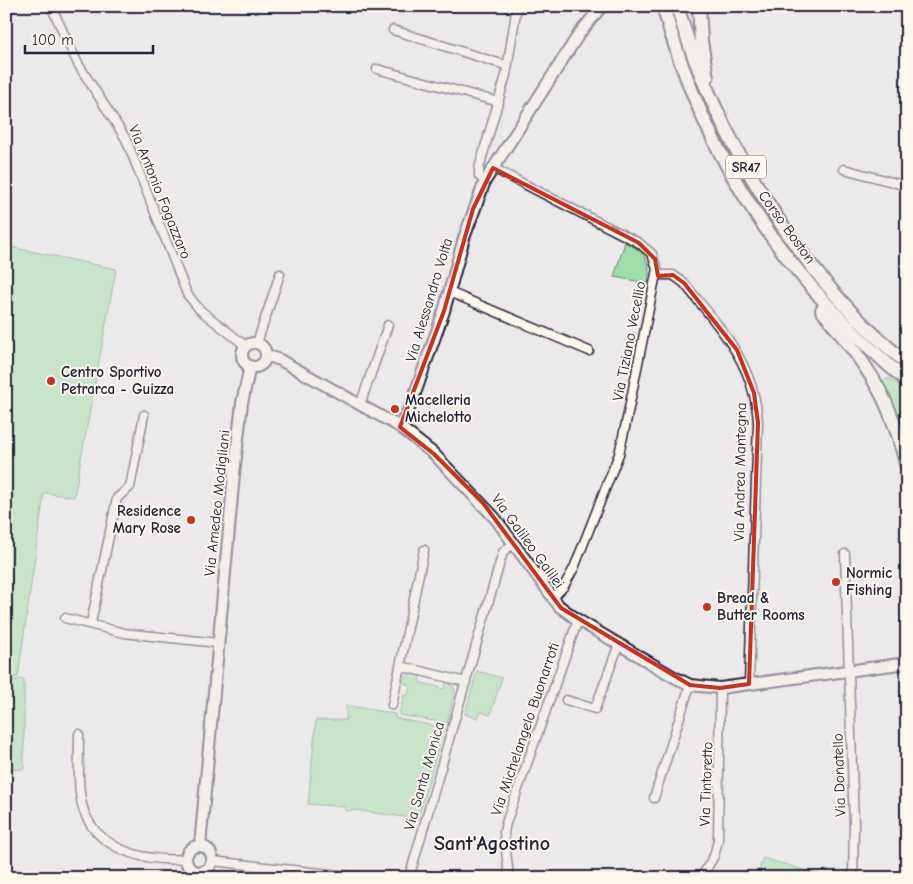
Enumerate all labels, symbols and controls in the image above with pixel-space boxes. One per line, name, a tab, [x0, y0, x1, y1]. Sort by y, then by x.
scale bar	[25, 22, 152, 54]
text: 100 m	[32, 31, 74, 49]
street label: Via Antonio Fogazzaro	[125, 122, 195, 262]
road number: SR47	[726, 156, 766, 178]
street label: Corso Boston	[755, 187, 819, 267]
street label: Via Alessandro Volta	[402, 236, 456, 364]
street label: Via Tiziano Vecellio	[609, 280, 649, 402]
place label: Centro Sportivo Petrarca - Guizza	[61, 363, 174, 398]
marker: Centro Sportivo Petrarca - Guizza	[45, 375, 57, 387]
place label: Macelleria Michelotto	[405, 391, 472, 426]
street label: Via Andrea Mantegna	[730, 402, 750, 542]
marker: Macelleria Michelotto	[389, 403, 401, 415]
street label: Via Amedeo Modigliani	[200, 429, 234, 577]
street label: Via Galileo Galilei	[488, 490, 568, 592]
place label: Residence Mary Rose	[113, 502, 181, 537]
marker: Residence Mary Rose	[185, 514, 197, 526]
place label: Normic Fishing	[846, 564, 893, 599]
marker: Normic Fishing	[830, 576, 842, 588]
place label: Bread & Butter Rooms	[717, 589, 805, 624]
marker: Bread & Butter Rooms	[701, 601, 713, 613]
street label: Via Michelangelo Buonarroti	[487, 640, 563, 818]
street label: Via Santa Monica	[400, 720, 448, 832]
street label: Via Donatello	[829, 733, 849, 817]
street label: Via Tintoretto	[696, 741, 716, 827]
district label: Sant'Agostino	[434, 832, 550, 855]

